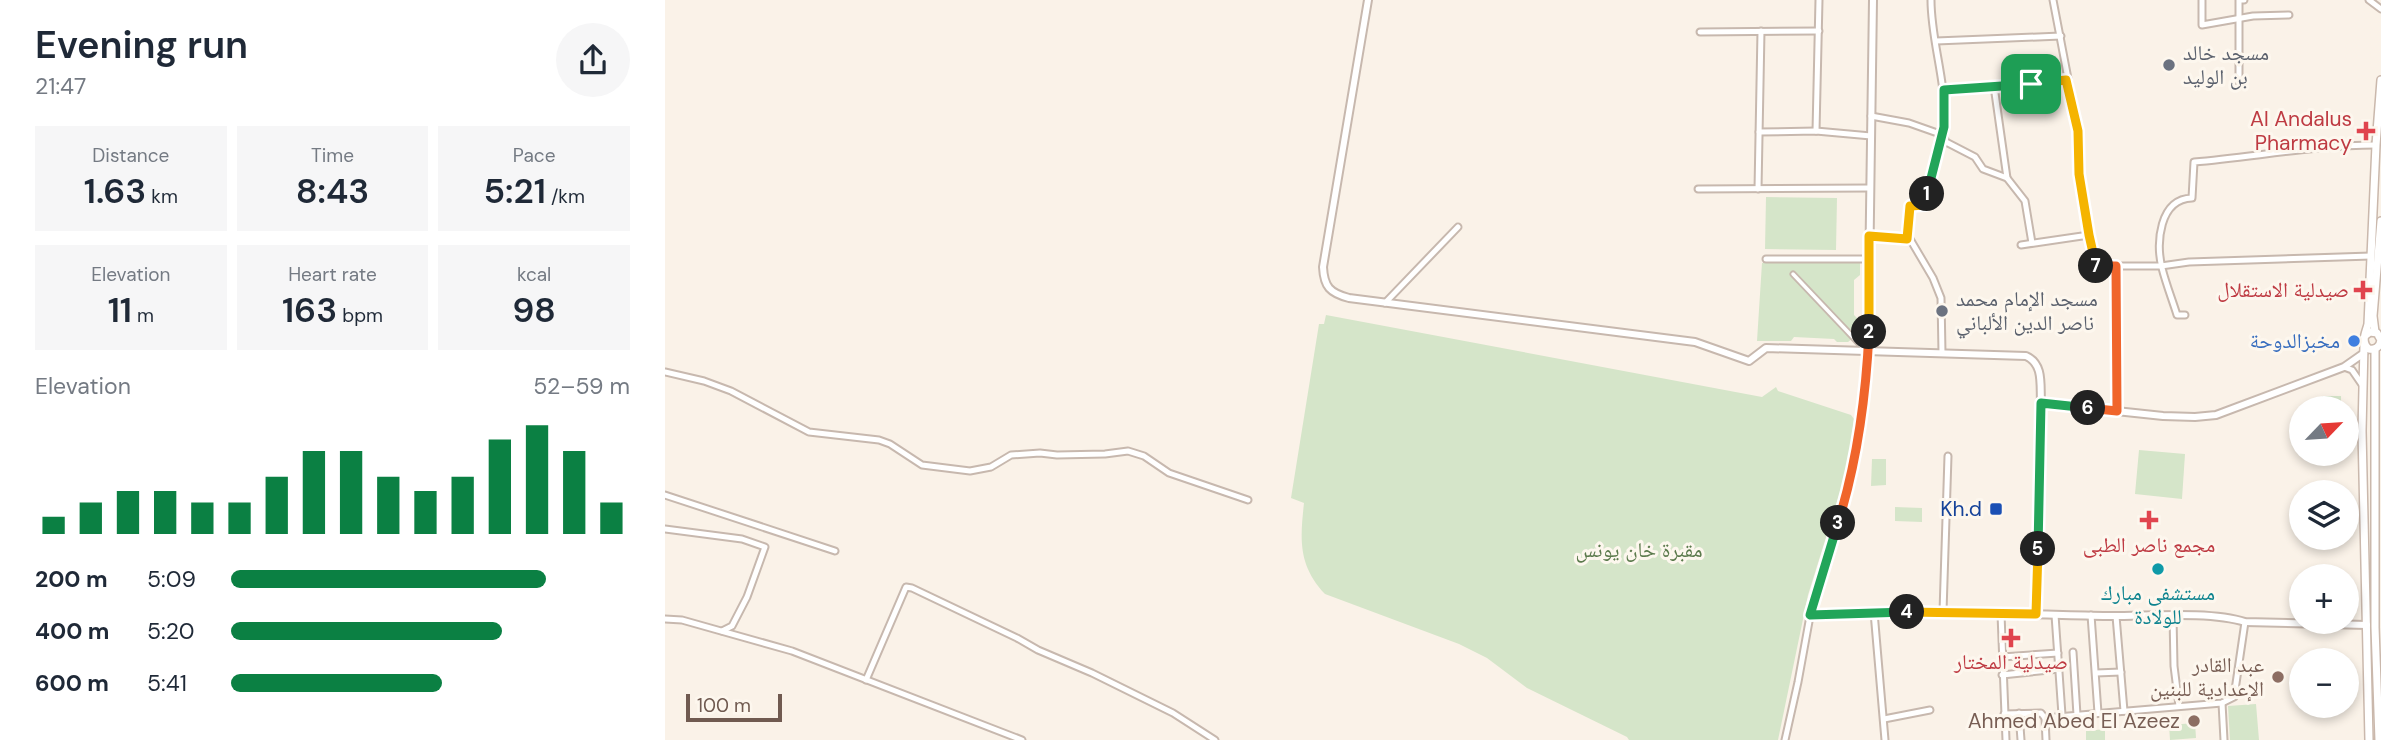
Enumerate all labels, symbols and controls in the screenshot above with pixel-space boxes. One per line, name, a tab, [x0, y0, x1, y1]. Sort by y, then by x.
text: Evening run	[35, 20, 248, 70]
button: share	[556, 23, 630, 97]
place label: مسجد خالد بن الوليد	[2183, 39, 2269, 91]
pin	[2001, 54, 2061, 114]
marker: مسجد خالد بن الوليد	[2161, 57, 2177, 73]
icon: arrive	[2012, 65, 2050, 103]
text: 21:47	[35, 71, 86, 101]
place label: Al Andalus Pharmacy	[2250, 105, 2352, 157]
marker: Al Andalus Pharmacy	[2358, 123, 2374, 139]
text: Distance	[92, 143, 169, 168]
text: Time	[311, 143, 354, 168]
text: Pace	[513, 143, 555, 168]
text: 1.63	[84, 168, 146, 214]
text: 8:43	[296, 168, 369, 214]
text: 5:21	[483, 168, 546, 214]
pin: 1	[1909, 176, 1945, 212]
text: 1	[1923, 181, 1930, 206]
text: km	[146, 184, 178, 209]
text: /km	[546, 184, 585, 209]
pin: 7	[2079, 248, 2113, 284]
text: 7	[2090, 253, 2101, 278]
text: Elevation	[91, 262, 170, 287]
text: Heart rate	[288, 262, 377, 287]
text: kcal	[517, 262, 551, 287]
place label: صيدلية الاستقلال	[2217, 276, 2349, 304]
marker: صيدلية الاستقلال	[2355, 282, 2371, 298]
place label: مسجد الإمام محمد ناصر الدين الألباني	[1956, 285, 2098, 339]
text: 11	[108, 287, 132, 333]
text: 163	[282, 287, 337, 333]
text: 98	[512, 287, 556, 333]
text: m	[132, 303, 154, 328]
text: bpm	[337, 303, 383, 328]
marker: مسجد الإمام محمد ناصر الدين الألباني	[1934, 303, 1950, 319]
pin: 2	[1851, 314, 1887, 350]
text: 2	[1863, 319, 1874, 344]
place label: مخبزالدوحة	[2250, 327, 2340, 355]
marker: مخبزالدوحة	[2346, 333, 2362, 349]
text: Elevation	[35, 371, 131, 401]
text: 52–59 m	[533, 371, 630, 401]
pin: 6	[2071, 390, 2105, 426]
text: 6	[2081, 395, 2094, 420]
north arrow	[2289, 396, 2359, 466]
map controls	[2289, 396, 2359, 718]
button: layers	[2289, 480, 2359, 550]
place label: Kh.d	[1940, 495, 1982, 523]
marker: Kh.d	[1988, 501, 2004, 517]
pin: 3	[1821, 505, 1855, 540]
text: 3	[1832, 510, 1843, 535]
marker: مجمع ناصر الطبى	[2139, 510, 2159, 530]
place label: مجمع ناصر الطبى	[2083, 531, 2215, 559]
pin: 5	[2021, 532, 2055, 566]
park label: مقبرة خان يونس	[1575, 536, 1703, 564]
text: 5	[2032, 536, 2043, 561]
marker: مستشفى مبارك للولادة	[2150, 561, 2166, 577]
text: 200 m	[35, 564, 108, 594]
text: 5:09	[147, 564, 196, 594]
button: +	[2289, 564, 2359, 634]
place label: مستشفى مبارك للولادة	[2101, 579, 2215, 631]
pin: 4	[1889, 594, 1925, 630]
text: 4	[1900, 599, 1913, 624]
text: 400 m	[35, 616, 109, 646]
text: 5:20	[147, 616, 194, 646]
marker: صيدلية المختار	[2003, 630, 2019, 646]
place label: صيدلية المختار	[1953, 648, 2068, 676]
button: −	[2289, 648, 2359, 718]
place label: عبد القادر الإعدادية للبنين	[2150, 651, 2264, 703]
text: 600 m	[35, 668, 109, 698]
text: 5:41	[147, 668, 187, 698]
marker: عبد القادر الإعدادية للبنين	[2270, 669, 2286, 685]
scale bar	[686, 691, 782, 723]
text: 100 m	[697, 693, 751, 718]
place label: Ahmed Abed El Azeez	[1968, 707, 2180, 735]
marker: Ahmed Abed El Azeez	[2186, 713, 2202, 729]

